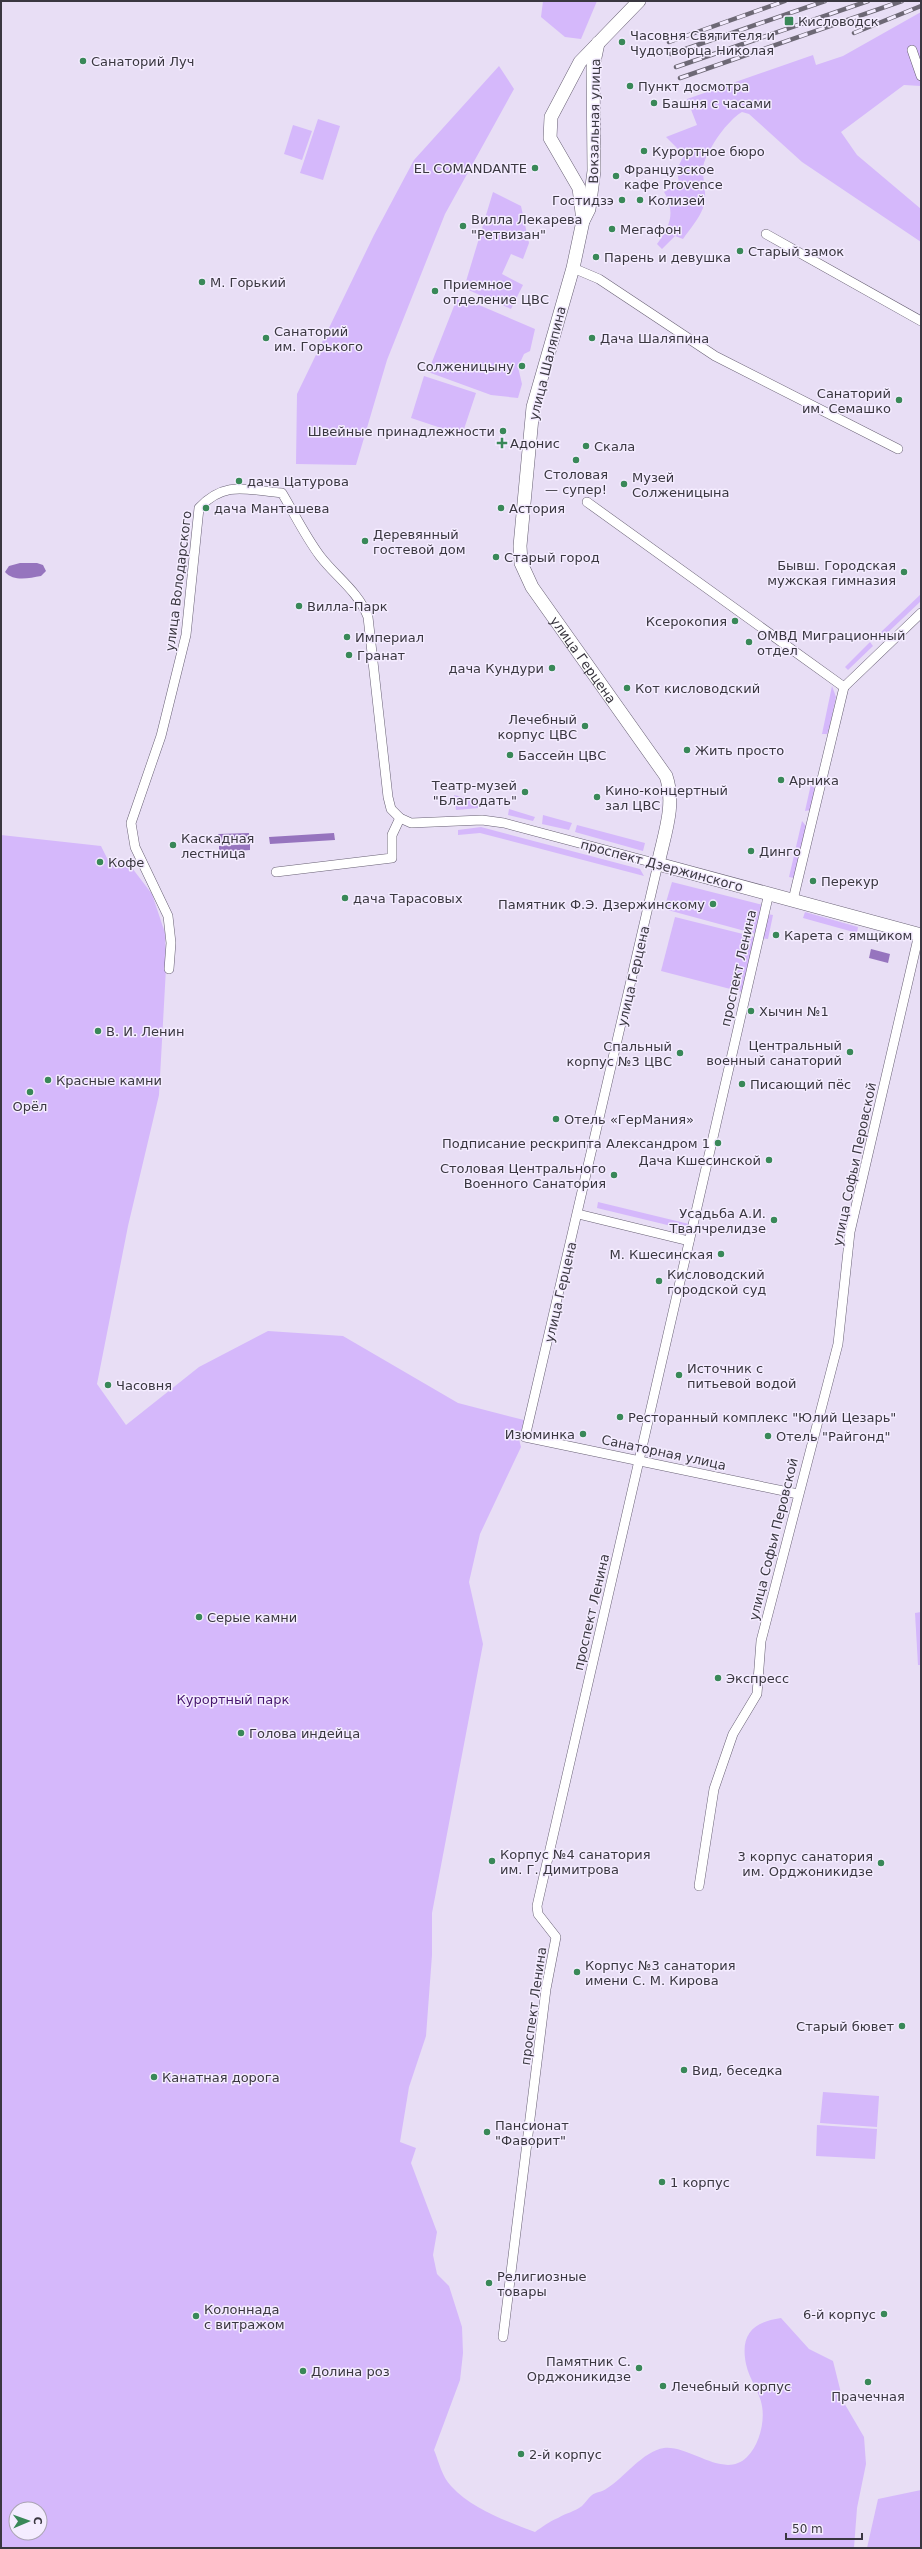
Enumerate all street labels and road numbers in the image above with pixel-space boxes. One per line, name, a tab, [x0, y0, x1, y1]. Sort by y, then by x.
street label: Вокзальная улица	[586, 58, 603, 184]
street label: улица Шаляпина	[526, 305, 569, 422]
street label: улица Володарского	[162, 510, 195, 652]
street label: улица Герцена	[547, 614, 619, 706]
street label: проспект Дзержинского	[579, 837, 745, 894]
street label: проспект Ленина	[718, 908, 759, 1028]
street label: улица Герцена	[615, 924, 652, 1028]
street label: улица Софьи Перовской	[830, 1081, 879, 1247]
street label: улица Герцена	[542, 1240, 579, 1344]
street label: Санаторная улица	[600, 1432, 728, 1473]
street label: улица Софьи Перовской	[746, 1456, 801, 1622]
street label: проспект Ленина	[571, 1552, 612, 1672]
street label: проспект Ленина	[518, 1946, 549, 2066]

